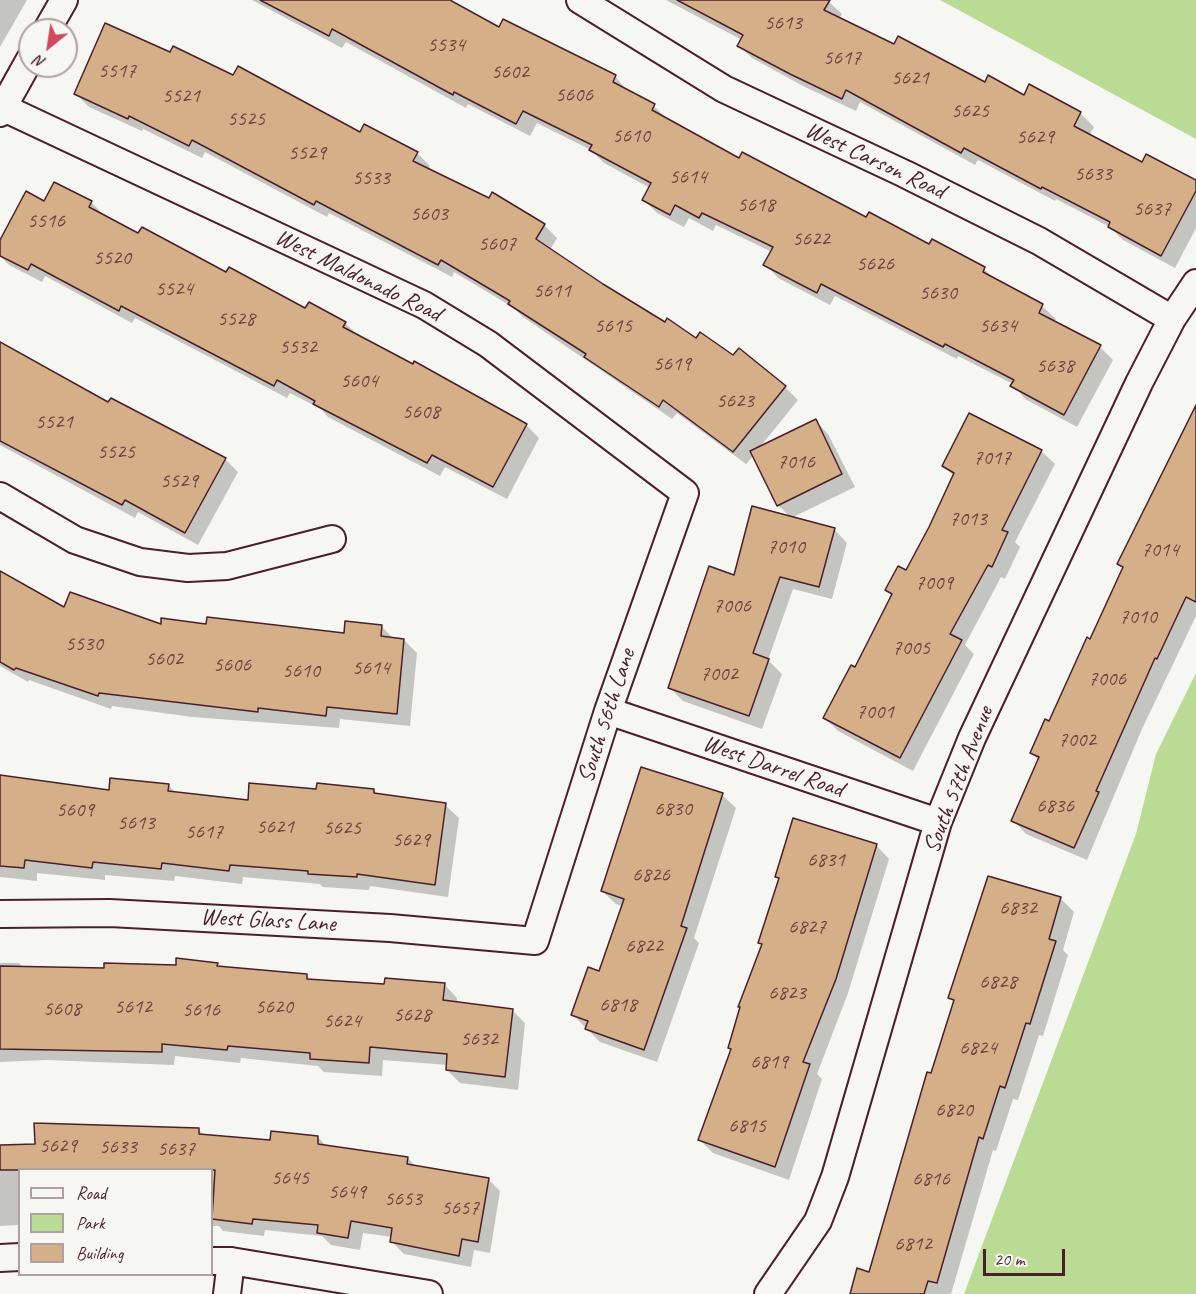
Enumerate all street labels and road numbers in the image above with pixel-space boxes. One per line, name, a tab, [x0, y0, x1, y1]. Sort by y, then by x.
street label: West Carson Road	[800, 116, 950, 206]
street label: West Maldonado Road	[270, 223, 446, 329]
street label: South 56th Lane	[572, 645, 642, 787]
street label: South 57th Avenue	[918, 703, 1000, 857]
street label: West Darrel Road	[699, 729, 847, 805]
street label: West Glass Lane	[200, 903, 336, 939]

